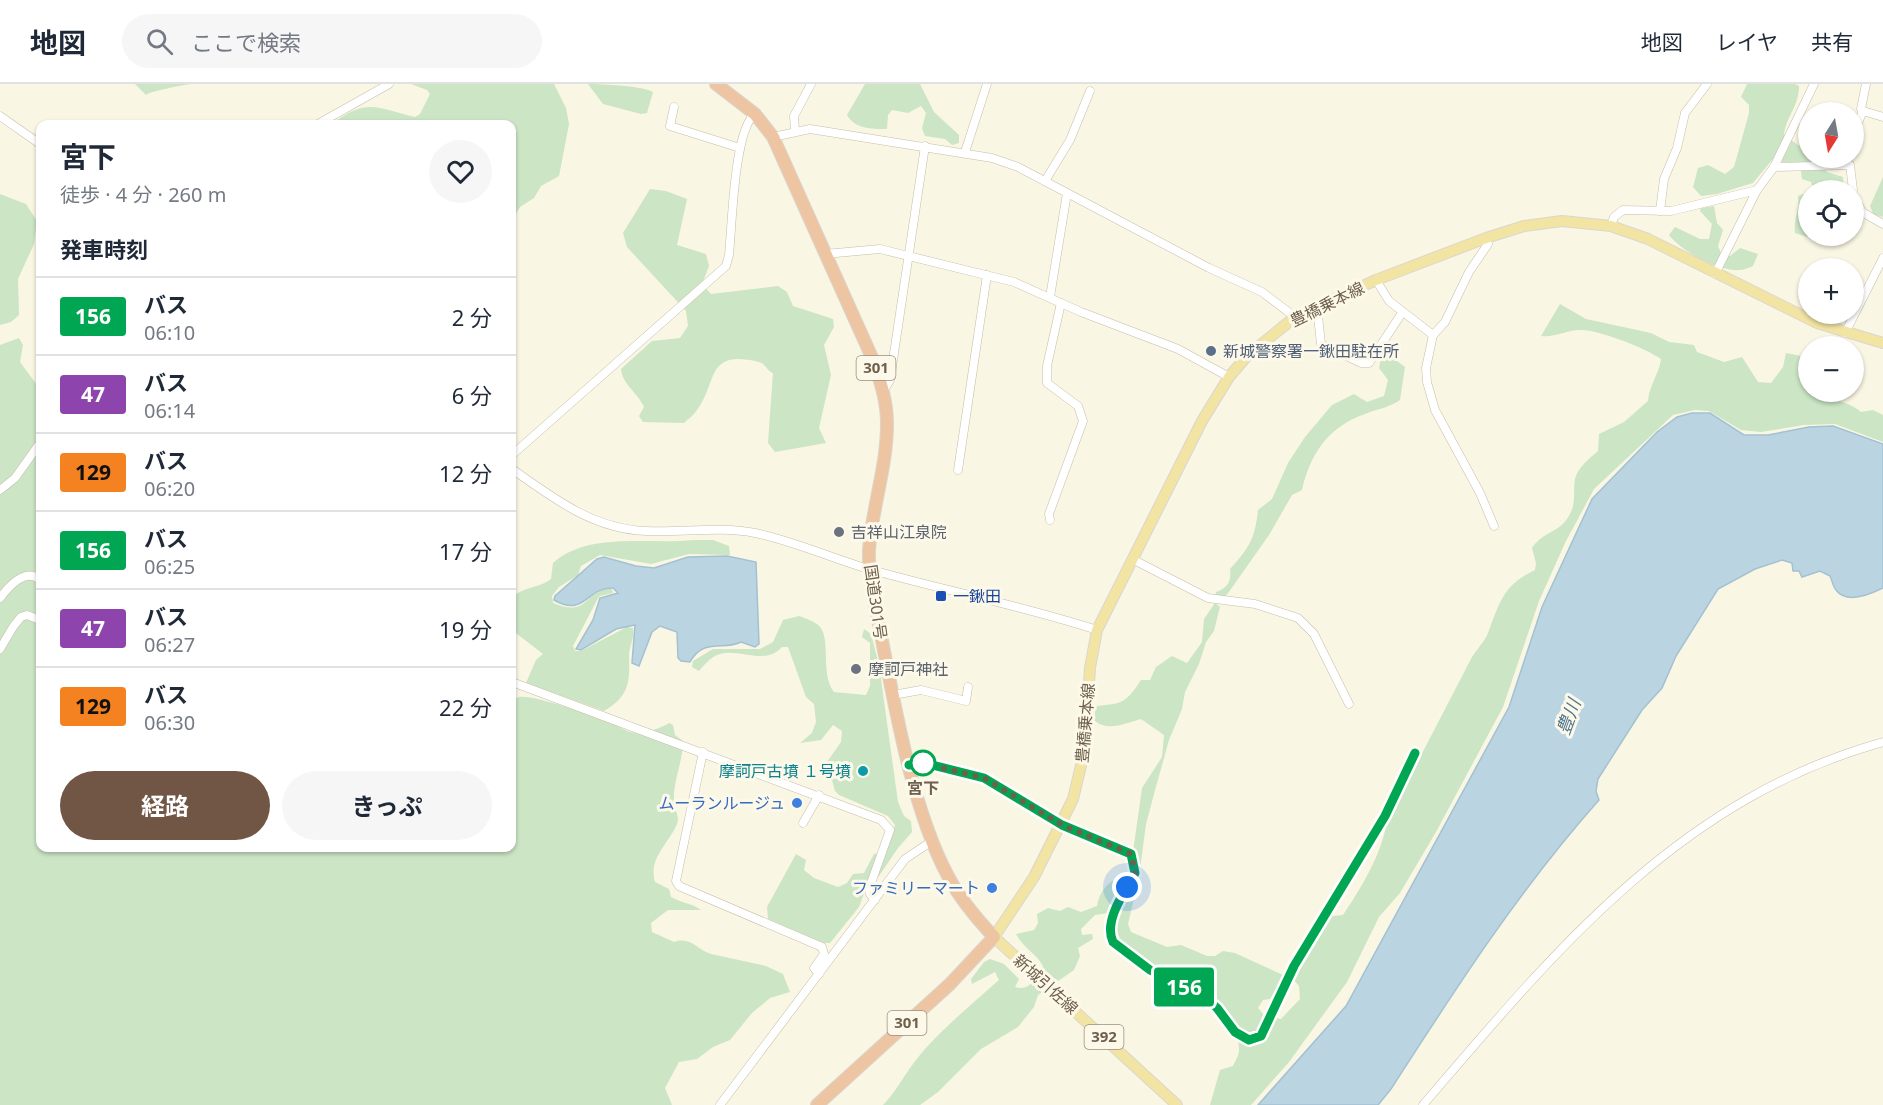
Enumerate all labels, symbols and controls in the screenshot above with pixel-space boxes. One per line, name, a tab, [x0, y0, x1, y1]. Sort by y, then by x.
search box	[122, 14, 542, 68]
text: 地図	[30, 23, 86, 61]
icon: search	[143, 25, 176, 58]
text: ここで検索	[191, 27, 301, 57]
text: 地図	[1641, 28, 1683, 56]
text: レイヤ	[1716, 28, 1778, 56]
text: 共有	[1811, 28, 1853, 56]
north arrow	[1798, 102, 1864, 168]
map controls	[1798, 102, 1864, 402]
text: 宮下	[60, 137, 116, 175]
button: heart	[429, 140, 492, 203]
button: locate	[1798, 180, 1864, 246]
text: 徒歩 · 4 分 · 260 m	[60, 181, 226, 208]
text: 発車時刻	[60, 234, 148, 264]
button: +	[1798, 258, 1864, 324]
street label: 豊橋乗本線	[1286, 277, 1368, 331]
text: バス	[144, 289, 188, 319]
text: 156	[75, 302, 111, 330]
text: 2 分	[452, 302, 492, 332]
text: 06:10	[144, 319, 195, 346]
button: −	[1798, 336, 1864, 402]
place label: 新城警察署一鍬田駐在所	[1223, 340, 1399, 362]
marker: 新城警察署一鍬田駐在所	[1204, 344, 1218, 358]
road number: 301	[856, 356, 896, 380]
text: バス	[144, 367, 188, 397]
text: 47	[81, 380, 105, 408]
text: 6 分	[452, 380, 492, 410]
text: 06:14	[144, 397, 195, 424]
text: バス	[144, 445, 188, 475]
text: 129	[75, 458, 111, 486]
text: 12 分	[439, 458, 492, 488]
text: 06:20	[144, 475, 195, 502]
place label: 吉祥山江泉院	[851, 521, 947, 543]
text: バス	[144, 523, 188, 553]
marker: 吉祥山江泉院	[832, 525, 846, 539]
text: 156	[75, 536, 111, 564]
text: 17 分	[439, 536, 492, 566]
text: 06:25	[144, 553, 195, 580]
street label: 国道301号	[860, 563, 892, 641]
place label: 一鍬田	[953, 585, 1001, 607]
marker: 一鍬田	[934, 589, 948, 603]
text: バス	[144, 601, 188, 631]
text: 47	[81, 614, 105, 642]
text: 19 分	[439, 614, 492, 644]
text: 06:27	[144, 631, 195, 658]
place label: 摩訶戸神社	[868, 658, 948, 680]
marker: 摩訶戸神社	[849, 662, 863, 676]
text: バス	[144, 679, 188, 709]
street label: 豊橋乗本線	[1071, 682, 1099, 764]
text: 129	[75, 692, 111, 720]
text: 22 分	[439, 692, 492, 722]
water label: 豊川	[1551, 694, 1586, 738]
text: 06:30	[144, 709, 195, 736]
marker: 宮下	[910, 750, 936, 776]
place label: 摩訶戸古墳 １号墳	[719, 760, 851, 782]
marker: 摩訶戸古墳 １号墳	[856, 764, 870, 778]
button: 経路	[60, 771, 270, 840]
button: きっぷ	[282, 771, 492, 840]
place label: 宮下	[907, 777, 939, 799]
place label: ムーランルージュ	[658, 792, 785, 814]
marker: ムーランルージュ	[790, 796, 804, 810]
your location	[1112, 872, 1142, 902]
place label: ファミリーマート	[852, 877, 980, 899]
marker: ファミリーマート	[985, 881, 999, 895]
street label: 新城引佐線	[1009, 949, 1083, 1019]
line badge: 156	[1150, 968, 1218, 1006]
text: 156	[1166, 973, 1202, 1001]
road number: 301	[888, 1011, 926, 1035]
road number: 392	[1084, 1025, 1124, 1049]

